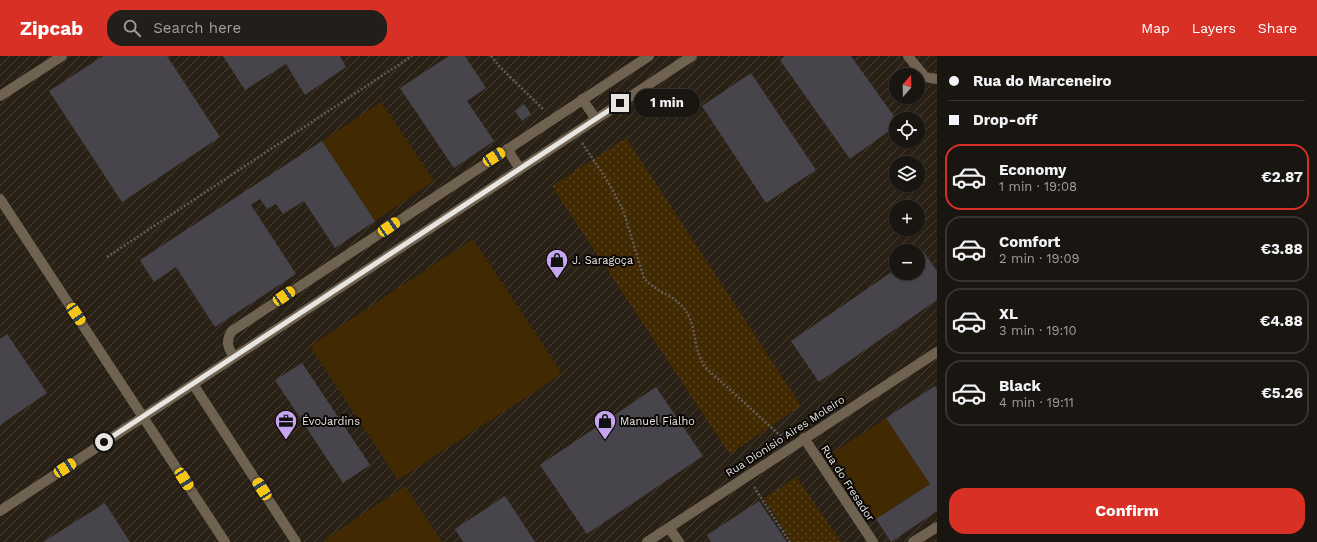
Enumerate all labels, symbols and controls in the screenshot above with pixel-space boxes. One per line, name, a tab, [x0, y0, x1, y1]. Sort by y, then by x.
search box	[107, 10, 387, 46]
text: Zipcab	[20, 17, 83, 40]
icon: search	[121, 17, 143, 39]
text: Search here	[153, 19, 241, 37]
text: Map	[1141, 20, 1170, 36]
text: Layers	[1192, 20, 1236, 36]
text: Share	[1258, 20, 1297, 36]
north arrow	[889, 68, 925, 104]
map controls	[889, 68, 925, 280]
text: Rua do Marceneiro	[973, 72, 1112, 90]
callout: 1 min	[634, 89, 700, 117]
route end	[611, 94, 629, 112]
text: 1 min	[650, 95, 684, 110]
text: Drop-off	[973, 111, 1038, 129]
button: locate	[889, 112, 925, 148]
car	[481, 145, 507, 169]
button: layers	[889, 156, 925, 192]
icon: car	[951, 159, 987, 195]
text: Economy	[999, 161, 1066, 179]
text: €2.87	[1261, 168, 1303, 186]
text: 1 min · 19:08	[999, 179, 1077, 194]
button: +	[889, 200, 925, 236]
car	[376, 215, 402, 239]
icon: car	[951, 231, 987, 267]
text: Comfort	[999, 233, 1060, 251]
text: €3.88	[1260, 240, 1303, 258]
button: −	[889, 244, 925, 280]
shop icon: J. Saragoça	[544, 247, 570, 280]
text: 2 min · 19:09	[999, 251, 1080, 266]
place label: J. Saragoça	[572, 254, 633, 267]
car	[271, 284, 297, 308]
car	[64, 301, 88, 327]
icon: car	[951, 303, 987, 339]
text: XL	[999, 305, 1018, 323]
text: €4.88	[1260, 312, 1303, 330]
text: 3 min · 19:10	[999, 323, 1077, 338]
icon: car	[951, 375, 987, 411]
text: Black	[999, 377, 1041, 395]
text: €5.26	[1261, 384, 1303, 402]
street label: Rua Dionísio Aires Moleiro	[723, 393, 847, 480]
text: 4 min · 19:11	[999, 395, 1074, 410]
office icon: ÉvoJardins	[273, 408, 299, 441]
shop icon: Manuel Fialho	[592, 408, 618, 441]
place label: ÉvoJardins	[302, 414, 360, 428]
place label: Manuel Fialho	[620, 415, 695, 428]
route start	[95, 433, 113, 451]
street label: Rua do Fresador	[818, 443, 877, 524]
car	[52, 456, 78, 480]
car	[172, 466, 196, 492]
car	[250, 476, 274, 502]
button: Confirm	[949, 488, 1305, 534]

